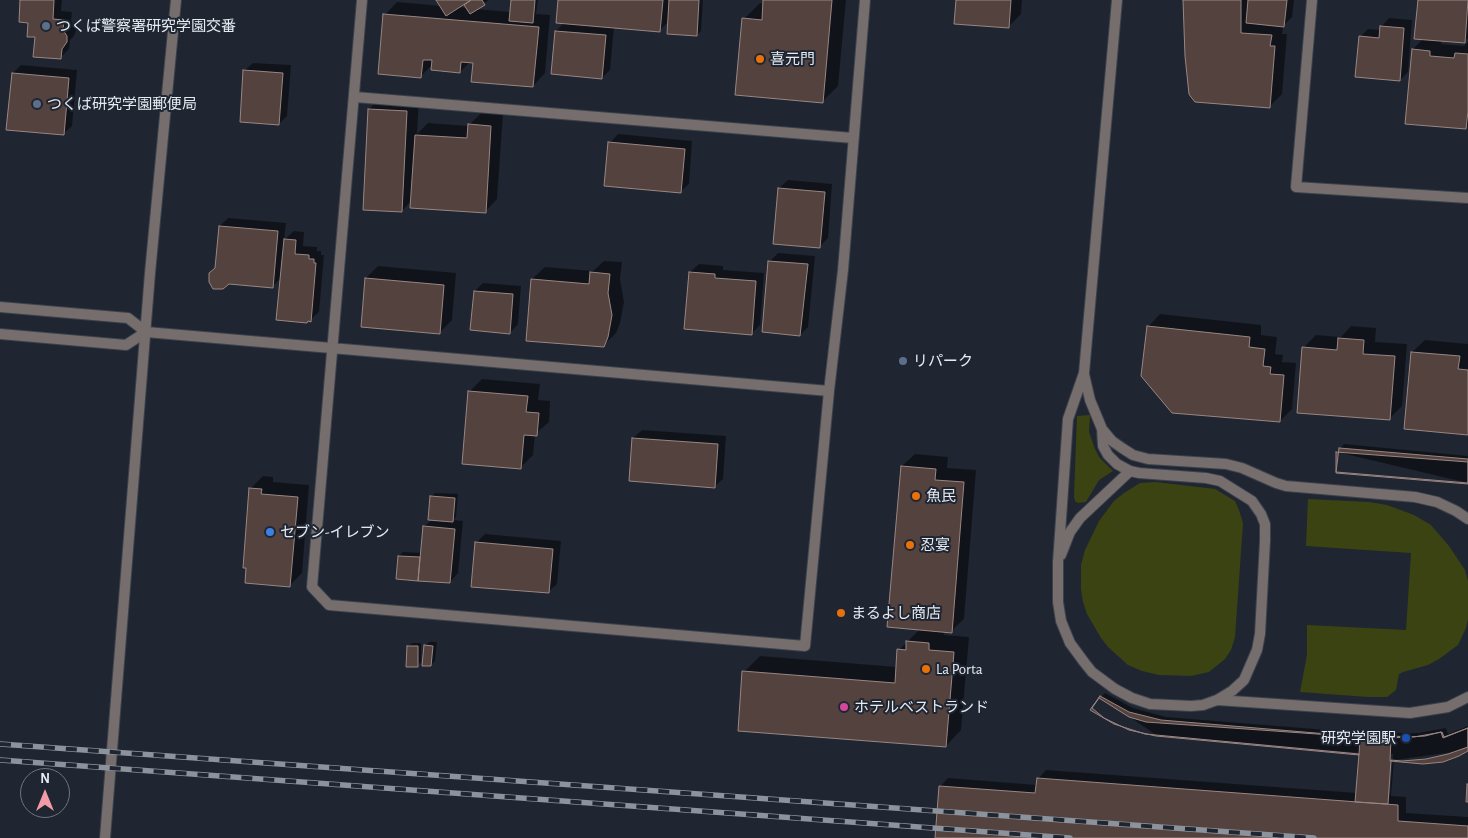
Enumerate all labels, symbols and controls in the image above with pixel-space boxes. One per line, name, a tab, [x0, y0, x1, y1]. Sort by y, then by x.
place label: つくば警察署研究学園交番	[56, 17, 236, 35]
marker: つくば警察署研究学園交番	[40, 20, 52, 32]
place label: 喜元門	[770, 50, 815, 68]
marker: 喜元門	[754, 53, 766, 65]
place label: つくば研究学園郵便局	[47, 95, 197, 113]
marker: つくば研究学園郵便局	[31, 98, 43, 110]
place label: リパーク	[913, 352, 973, 370]
marker: リパーク	[897, 355, 909, 367]
place label: 魚民	[926, 487, 956, 505]
marker: 魚民	[910, 490, 922, 502]
place label: セブン-イレブン	[280, 523, 390, 541]
marker: セブン-イレブン	[264, 526, 276, 538]
place label: 忍宴	[920, 536, 950, 554]
marker: 忍宴	[904, 539, 916, 551]
place label: まるよし商店	[851, 604, 941, 622]
marker: まるよし商店	[835, 607, 847, 619]
place label: La Porta	[936, 660, 983, 678]
marker: La Porta	[920, 663, 932, 675]
place label: ホテルベストランド	[854, 698, 989, 716]
marker: ホテルベストランド	[838, 701, 850, 713]
place label: 研究学園駅	[1321, 729, 1396, 747]
marker: 研究学園駅	[1400, 732, 1412, 744]
north arrow	[20, 768, 70, 818]
text: N	[40, 772, 50, 786]

